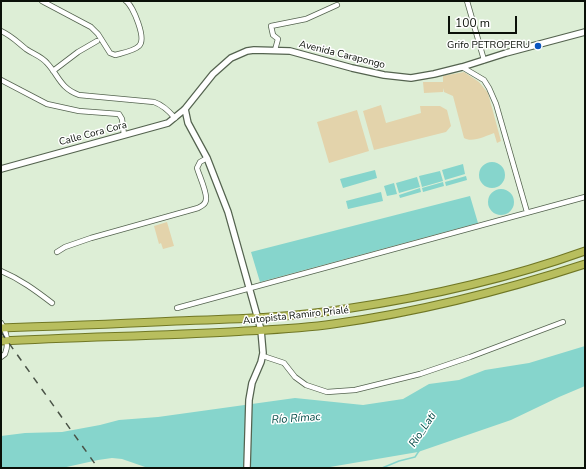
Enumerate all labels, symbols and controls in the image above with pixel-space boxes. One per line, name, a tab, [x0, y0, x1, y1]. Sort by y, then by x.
scale bar	[450, 8, 519, 34]
text: 100 m	[455, 15, 490, 31]
street label: Avenida Carapongo	[298, 38, 386, 72]
place label: Grifo PETROPERU	[447, 40, 530, 52]
marker: Grifo PETROPERU	[533, 41, 543, 51]
street label: Calle Cora Cora	[58, 119, 128, 149]
street label: Autopista Ramiro Prialé	[242, 304, 350, 328]
water label: Rio_Lati	[406, 410, 440, 450]
water label: Río Rímac	[271, 411, 321, 427]

